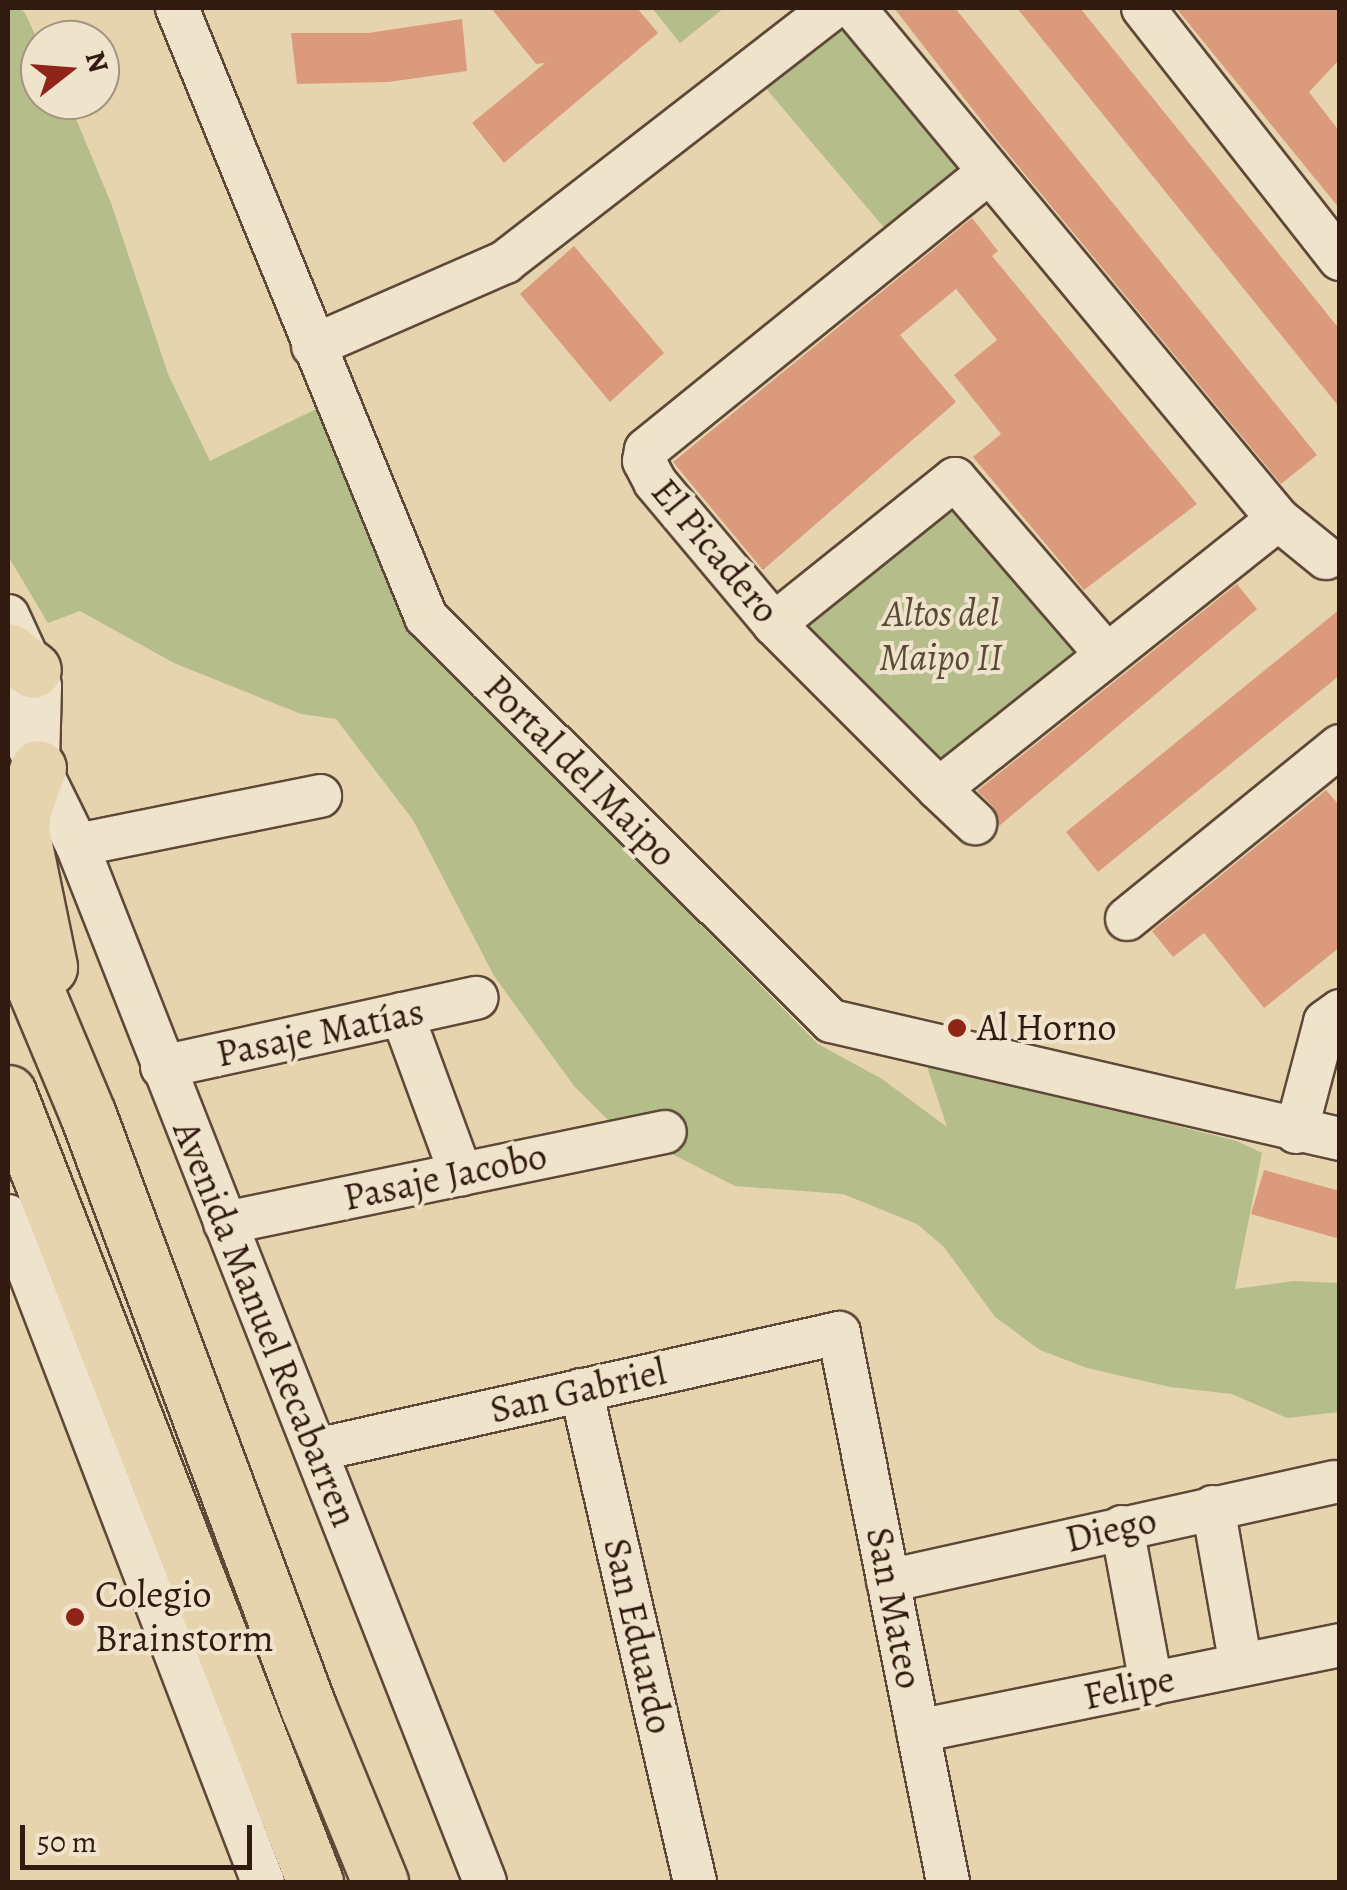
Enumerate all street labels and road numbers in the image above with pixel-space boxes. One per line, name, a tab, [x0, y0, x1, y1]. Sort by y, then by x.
street label: El Picadero	[641, 470, 789, 632]
street label: Portal del Maipo	[474, 665, 686, 877]
street label: Pasaje Matías	[212, 989, 428, 1077]
street label: Avenida Manuel Recabarren	[163, 1115, 367, 1533]
street label: Pasaje Jacobo	[339, 1133, 551, 1221]
street label: San Gabriel	[486, 1349, 670, 1433]
street label: Diego	[1061, 1497, 1161, 1563]
street label: San Mateo	[856, 1523, 932, 1693]
street label: San Eduardo	[593, 1534, 683, 1738]
street label: Felipe	[1079, 1656, 1179, 1720]

